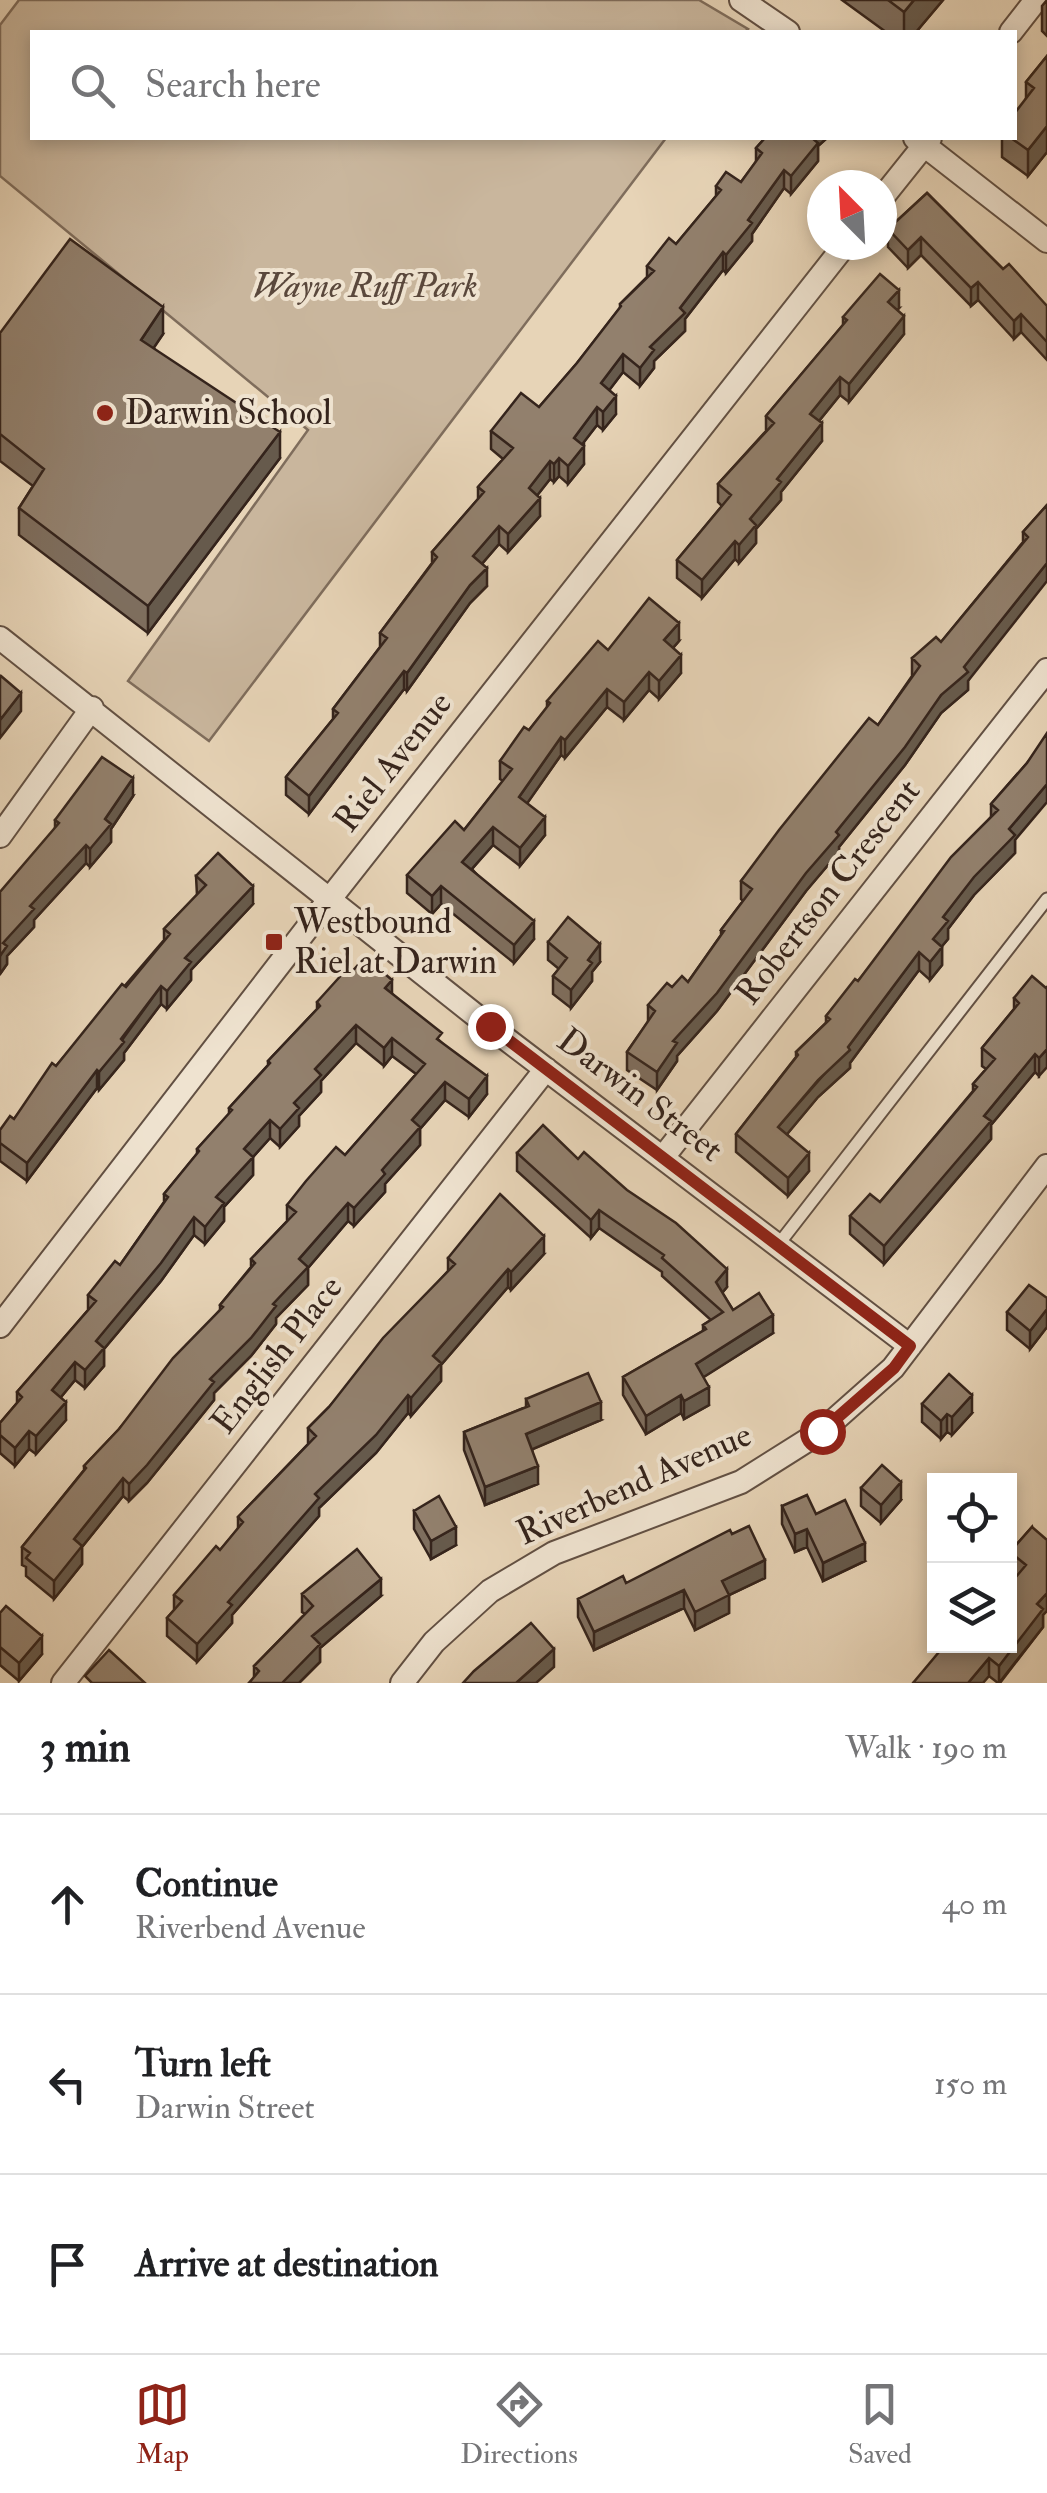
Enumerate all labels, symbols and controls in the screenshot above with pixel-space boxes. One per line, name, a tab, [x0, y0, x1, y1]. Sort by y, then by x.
search box	[30, 30, 1017, 140]
icon: search	[65, 58, 120, 113]
text: Search here	[145, 61, 321, 109]
north arrow	[807, 170, 897, 260]
park label: Wayne Ruff Park	[252, 264, 478, 308]
place label: Darwin School	[125, 391, 332, 435]
marker: Darwin School	[94, 402, 116, 424]
street label: Riel Avenue	[324, 683, 462, 841]
street label: Robertson Crescent	[726, 770, 930, 1014]
place label: Westbound Riel at Darwin	[293, 900, 497, 984]
marker: Westbound Riel at Darwin	[263, 931, 285, 953]
route end	[468, 1004, 514, 1050]
street label: Darwin Street	[548, 1018, 732, 1172]
street label: English Place	[201, 1267, 353, 1443]
route start	[800, 1409, 846, 1455]
street label: Riverbend Avenue	[510, 1413, 758, 1555]
map controls	[927, 1473, 1017, 1653]
button: locate	[927, 1473, 1017, 1563]
button: layers	[927, 1563, 1017, 1653]
text: 3 min	[40, 1722, 130, 1774]
text: Walk · 190 m	[845, 1728, 1007, 1768]
text: Continue	[135, 1860, 278, 1908]
icon: ahead	[40, 1877, 95, 1932]
text: 40 m	[942, 1884, 1007, 1924]
text: Riverbend Avenue	[135, 1908, 366, 1948]
text: Turn left	[135, 2040, 271, 2088]
icon: left	[40, 2057, 95, 2112]
text: 150 m	[934, 2064, 1007, 2104]
text: Darwin Street	[135, 2088, 315, 2128]
icon: arrive	[40, 2237, 95, 2292]
text: Arrive at destination	[135, 2240, 439, 2288]
tab: Map	[135, 2377, 190, 2472]
tab: Directions	[460, 2377, 578, 2472]
tab: Saved	[848, 2377, 912, 2472]

